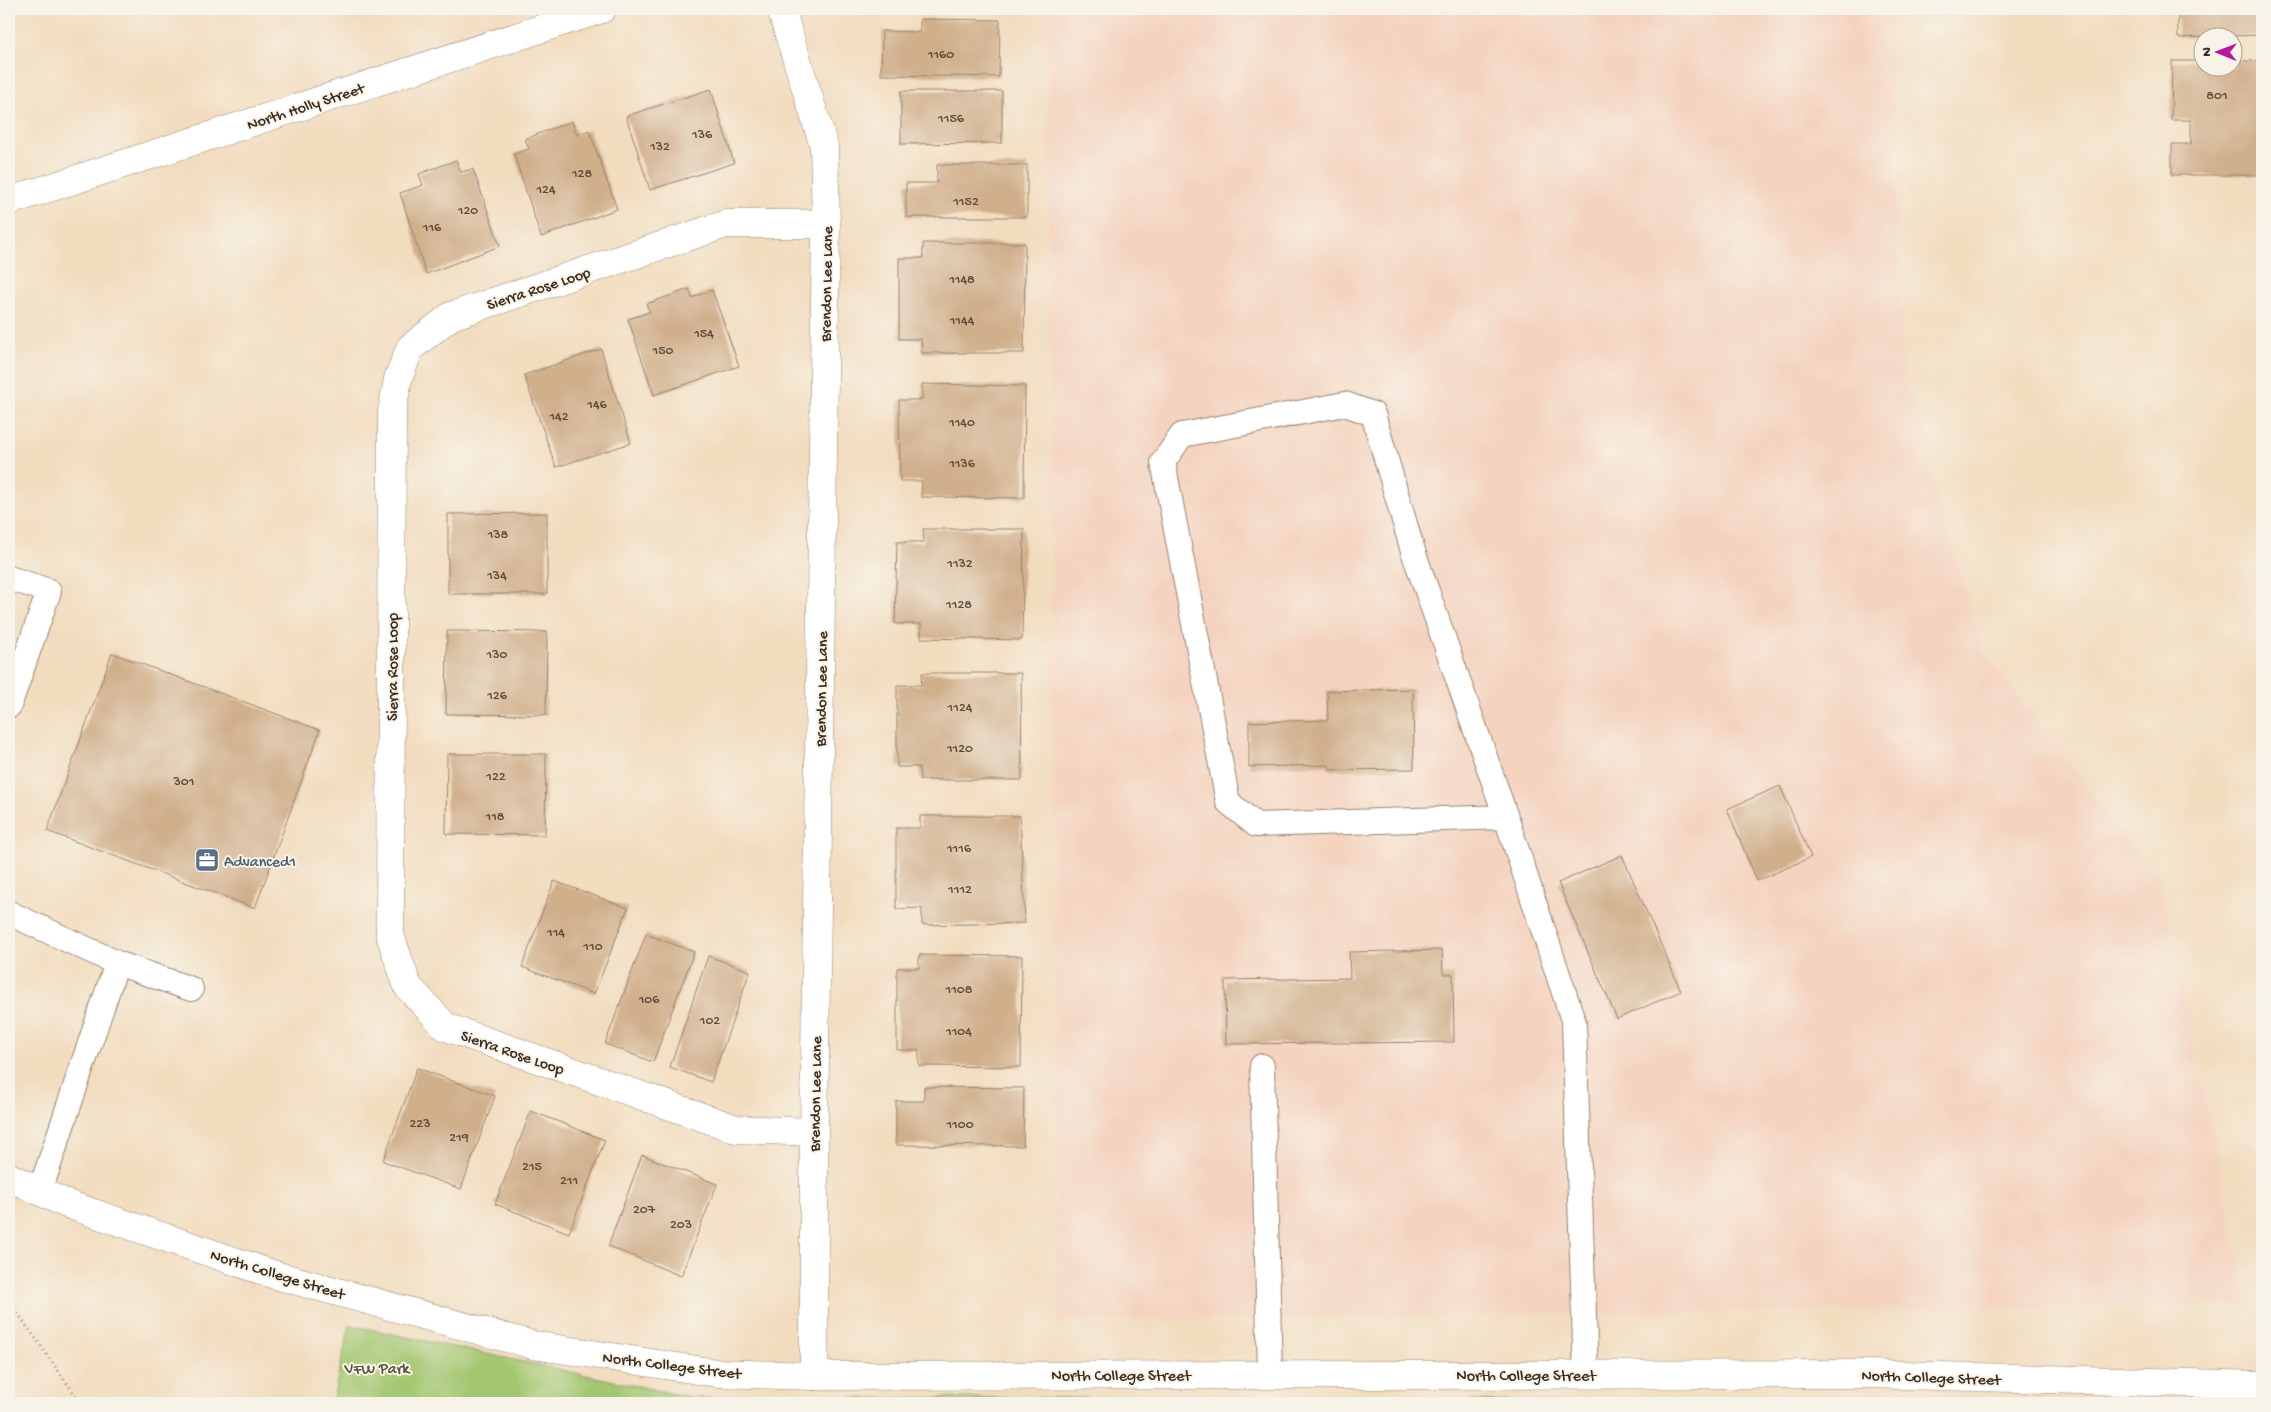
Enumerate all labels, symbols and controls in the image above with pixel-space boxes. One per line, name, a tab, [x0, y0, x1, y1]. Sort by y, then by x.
north arrow	[2194, 28, 2244, 78]
house number: 1160	[927, 47, 954, 64]
text: N	[2199, 47, 2216, 57]
street label: North Holly Street	[245, 80, 368, 136]
house number: 801	[2206, 88, 2228, 105]
house number: 1156	[937, 111, 965, 128]
house number: 136	[691, 127, 713, 144]
house number: 132	[649, 139, 670, 156]
house number: 128	[571, 166, 592, 183]
house number: 124	[535, 182, 556, 199]
house number: 1152	[952, 194, 979, 211]
house number: 120	[457, 203, 478, 220]
house number: 116	[422, 220, 442, 237]
street label: Brendon Lee Lane	[818, 225, 839, 343]
street label: Sierra Rose Loop	[485, 265, 594, 316]
house number: 1148	[948, 272, 975, 289]
house number: 1144	[949, 313, 975, 330]
house number: 154	[693, 326, 714, 343]
house number: 150	[652, 343, 674, 360]
house number: 146	[586, 397, 608, 414]
house number: 142	[548, 409, 569, 426]
house number: 1140	[948, 415, 975, 432]
house number: 1136	[948, 456, 976, 473]
house number: 138	[487, 527, 509, 544]
house number: 1132	[946, 556, 973, 573]
house number: 134	[486, 568, 507, 585]
house number: 1128	[945, 597, 972, 614]
street label: Sierra Rose Loop	[385, 613, 404, 721]
street label: Brendon Lee Lane	[813, 630, 834, 748]
house number: 130	[486, 647, 507, 664]
house number: 126	[486, 688, 508, 705]
house number: 1124	[947, 700, 973, 717]
house number: 1120	[946, 741, 973, 758]
house number: 122	[485, 769, 506, 786]
house number: 301	[173, 774, 194, 791]
house number: 118	[485, 809, 505, 826]
house number: 1116	[946, 841, 972, 858]
office icon: Advanced1	[194, 847, 220, 873]
place label: Advanced1	[224, 854, 296, 873]
house number: 1112	[947, 882, 972, 899]
house number: 114	[546, 925, 565, 942]
house number: 110	[582, 939, 603, 956]
house number: 1108	[945, 982, 973, 999]
house number: 106	[638, 992, 660, 1009]
house number: 102	[699, 1013, 720, 1030]
house number: 1104	[945, 1024, 972, 1041]
street label: Sierra Rose Loop	[458, 1028, 566, 1081]
street label: Brendon Lee Lane	[807, 1035, 828, 1153]
house number: 223	[410, 1116, 431, 1133]
house number: 1100	[945, 1117, 974, 1134]
house number: 219	[449, 1130, 469, 1147]
house number: 215	[522, 1159, 542, 1176]
house number: 211	[560, 1173, 578, 1190]
house number: 207	[633, 1202, 656, 1219]
house number: 203	[670, 1217, 692, 1234]
street label: North College Street	[208, 1247, 348, 1306]
street label: North College Street	[601, 1350, 743, 1386]
park label: VFW Park	[344, 1361, 411, 1380]
street label: North College Street	[1051, 1368, 1192, 1387]
street label: North College Street	[1456, 1368, 1597, 1387]
street label: North College Street	[1861, 1368, 2002, 1391]

